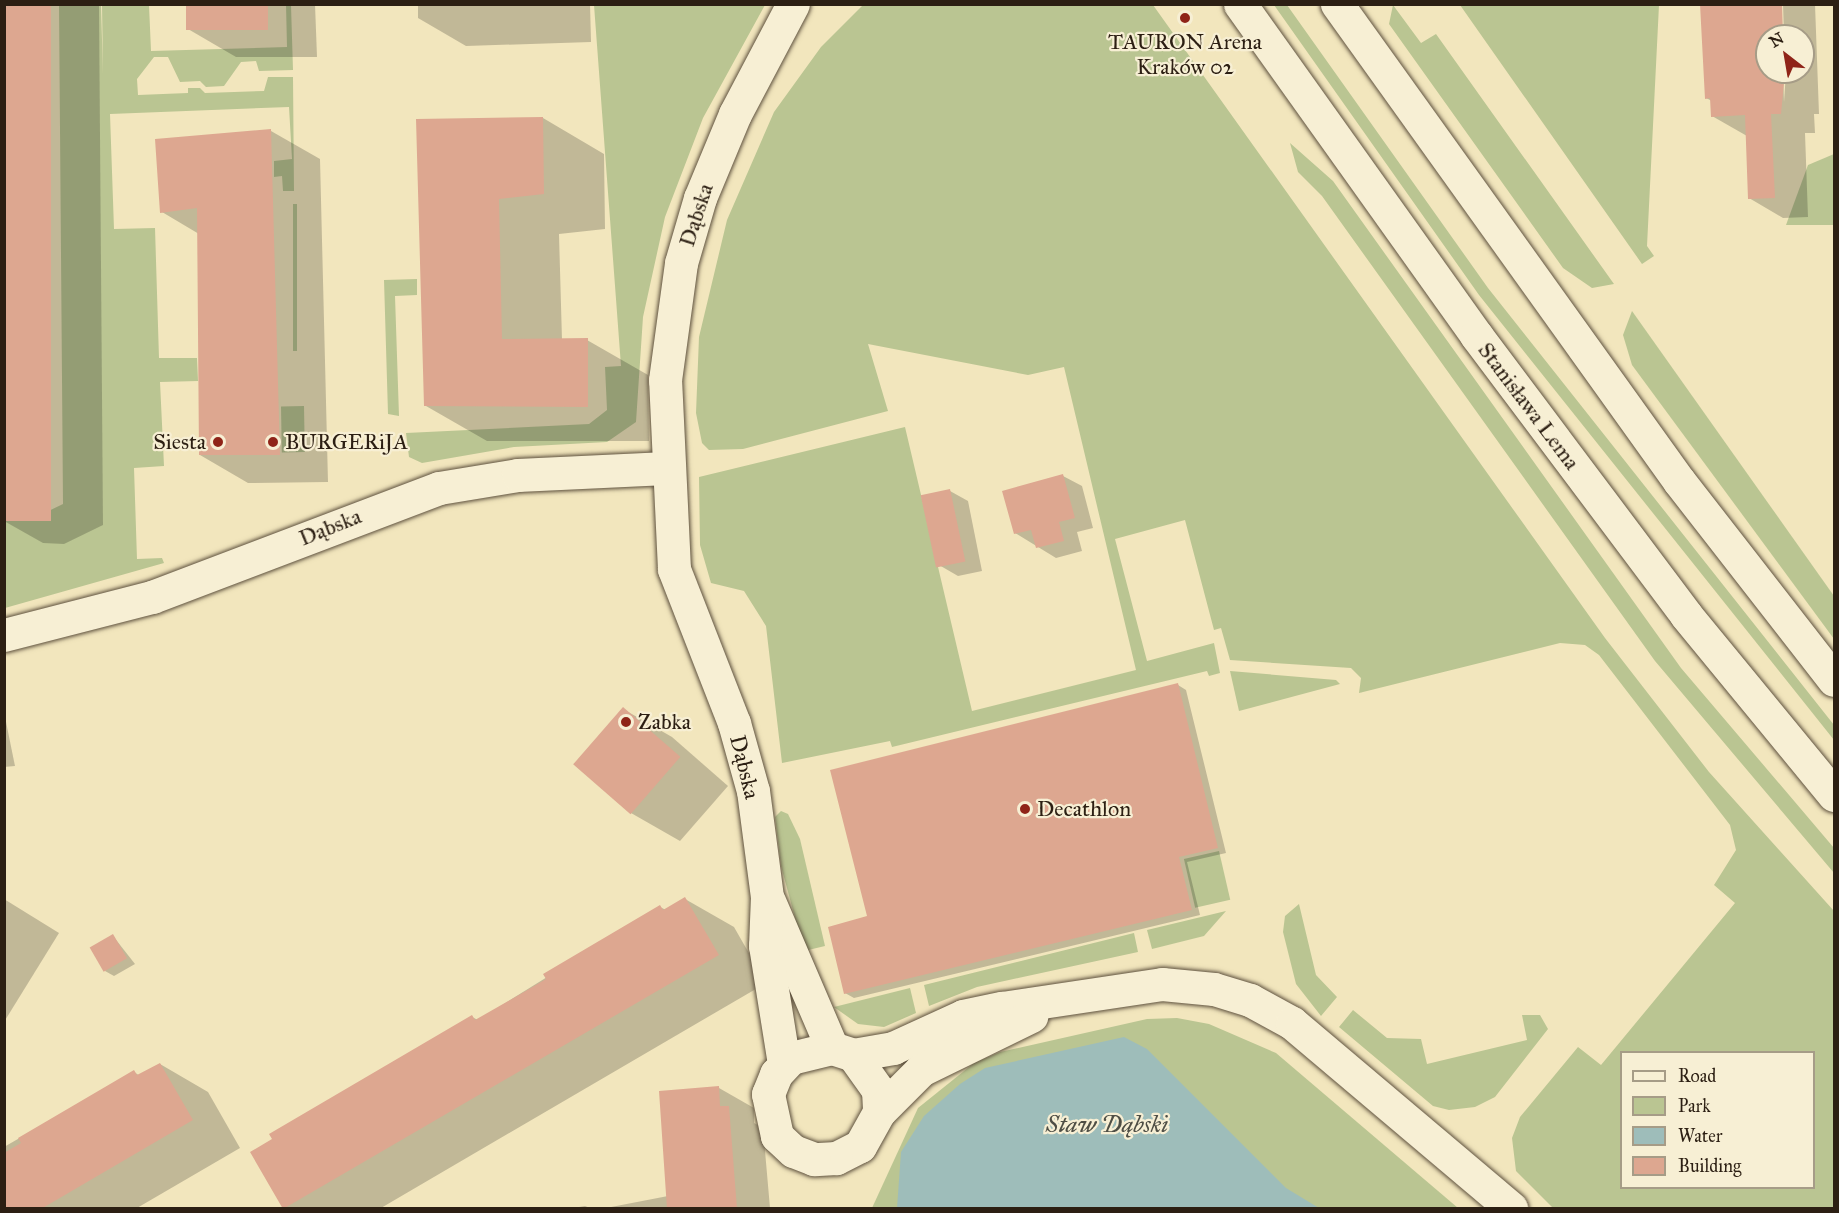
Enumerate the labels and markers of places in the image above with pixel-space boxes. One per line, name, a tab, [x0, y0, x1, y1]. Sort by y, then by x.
marker: TAURON Arena Kraków 02	[1178, 11, 1192, 25]
place label: TAURON Arena Kraków 02	[1108, 28, 1262, 80]
place label: Siesta	[153, 429, 206, 455]
place label: BURGERiJA	[285, 429, 408, 455]
marker: Siesta	[211, 435, 225, 449]
marker: BURGERiJA	[266, 435, 280, 449]
place label: Zabka	[638, 709, 691, 735]
marker: Zabka	[619, 715, 633, 729]
place label: Decathlon	[1037, 796, 1131, 822]
marker: Decathlon	[1018, 802, 1032, 816]

